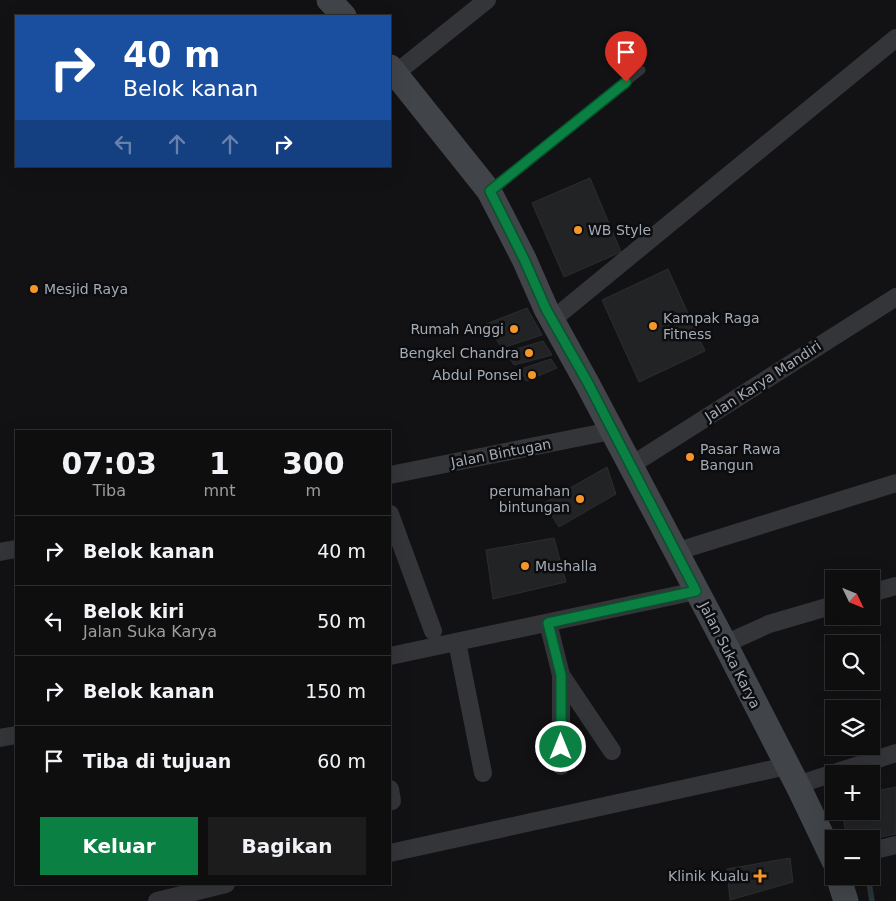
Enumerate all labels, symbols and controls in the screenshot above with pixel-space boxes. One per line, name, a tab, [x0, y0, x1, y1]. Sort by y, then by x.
pin	[605, 31, 647, 82]
icon: right	[40, 35, 105, 100]
text: 40 m	[123, 35, 220, 75]
icon: arrive	[612, 38, 640, 66]
text: Belok kanan	[123, 76, 258, 101]
icon: left	[110, 130, 138, 158]
icon: ahead	[163, 130, 191, 158]
icon: ahead	[216, 130, 244, 158]
icon: right	[269, 130, 297, 158]
place label: WB Style	[588, 222, 651, 238]
marker: WB Style	[572, 224, 584, 236]
place label: Mesjid Raya	[44, 281, 128, 297]
marker: Mesjid Raya	[28, 283, 40, 295]
place label: Kampak Raga Fitness	[663, 310, 760, 342]
marker: Kampak Raga Fitness	[647, 320, 659, 332]
place label: Rumah Anggi	[410, 321, 504, 337]
marker: Rumah Anggi	[508, 323, 520, 335]
street label: Jalan Karya Mandiri	[701, 338, 824, 425]
place label: Bengkel Chandra	[399, 345, 519, 361]
marker: Bengkel Chandra	[523, 347, 535, 359]
place label: Abdul Ponsel	[432, 367, 522, 383]
marker: Abdul Ponsel	[526, 369, 538, 381]
street label: Jalan Bintugan	[449, 435, 552, 471]
place label: Pasar Rawa Bangun	[700, 441, 781, 473]
text: 07:03	[61, 446, 157, 481]
text: 1	[209, 446, 230, 481]
text: 300	[282, 446, 345, 481]
marker: Pasar Rawa Bangun	[684, 451, 696, 463]
text: Tiba	[92, 481, 126, 500]
text: mnt	[203, 481, 235, 500]
text: m	[305, 481, 321, 500]
place label: perumahan bintungan	[489, 483, 570, 515]
marker: perumahan bintungan	[574, 493, 586, 505]
icon: right	[40, 537, 68, 565]
text: Belok kanan	[83, 540, 215, 562]
text: 40 m	[317, 540, 366, 562]
place label: Mushalla	[535, 558, 597, 574]
marker: Mushalla	[519, 560, 531, 572]
north arrow	[825, 570, 880, 625]
map controls	[825, 570, 880, 885]
street label: Jalan Suka Karya	[696, 598, 764, 711]
text: Belok kiri	[83, 600, 184, 622]
icon: left	[40, 607, 68, 635]
text: 50 m	[317, 610, 366, 632]
text: Jalan Suka Karya	[83, 622, 217, 641]
button: search	[825, 635, 880, 690]
icon: right	[40, 677, 68, 705]
text: Belok kanan	[83, 680, 215, 702]
text: 150 m	[305, 680, 366, 702]
button: layers	[825, 700, 880, 755]
position arrow	[534, 720, 586, 772]
icon: arrive	[40, 747, 68, 775]
text: Tiba di tujuan	[83, 750, 231, 772]
text: 60 m	[317, 750, 366, 772]
button: +	[825, 765, 880, 820]
button: Keluar	[40, 817, 198, 875]
button: Bagikan	[208, 817, 366, 875]
button: −	[825, 830, 880, 885]
place label: Klinik Kualu	[668, 868, 749, 884]
marker: Klinik Kualu	[753, 869, 767, 883]

